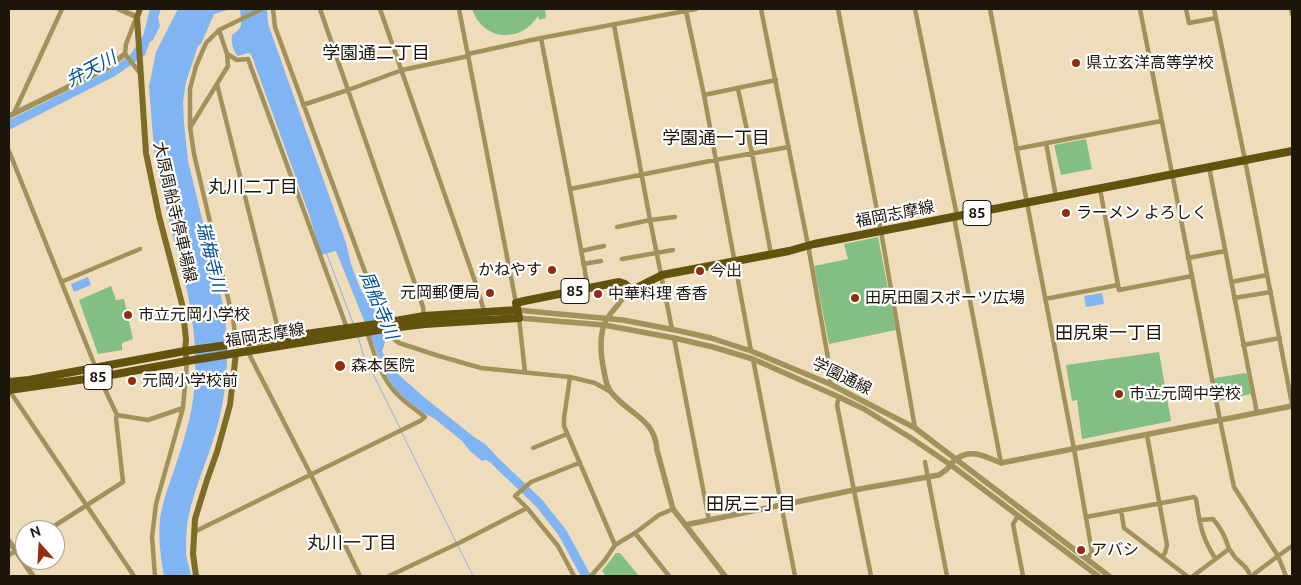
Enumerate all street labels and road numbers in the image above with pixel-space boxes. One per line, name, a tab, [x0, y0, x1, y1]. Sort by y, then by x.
street label: 大原周船寺停車場線	[149, 140, 201, 284]
street label: 福岡志摩線	[854, 197, 936, 231]
road number: 85	[963, 200, 991, 226]
road number: 85	[561, 278, 589, 304]
street label: 福岡志摩線	[224, 319, 306, 351]
street label: 学園通線	[809, 353, 875, 399]
road number: 85	[84, 364, 112, 390]

